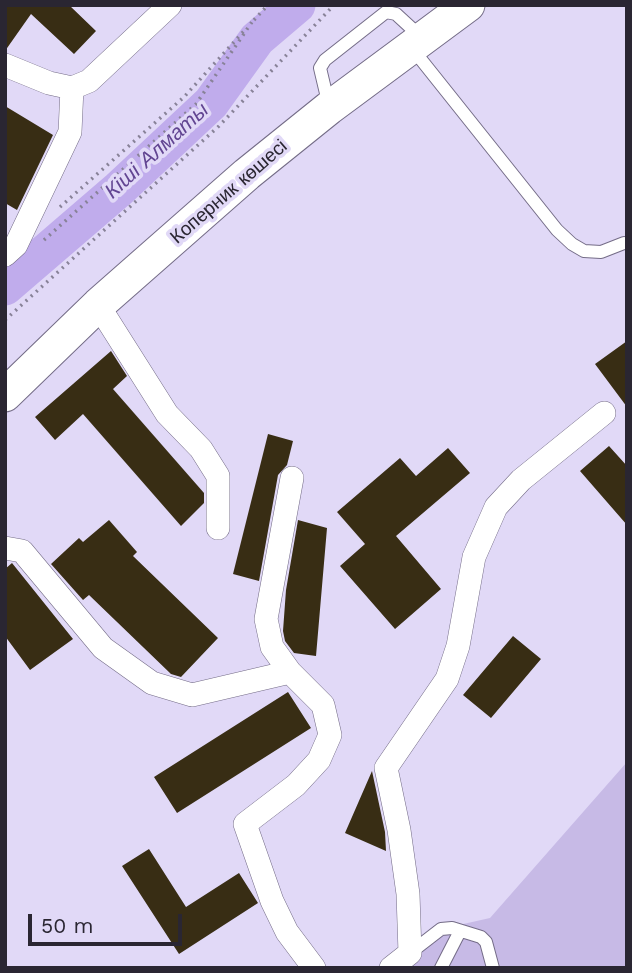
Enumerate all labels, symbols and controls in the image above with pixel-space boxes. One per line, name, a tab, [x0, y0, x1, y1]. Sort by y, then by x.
water label: Кіші Алматы	[100, 98, 214, 204]
street label: Коперник көшесі	[166, 135, 292, 249]
scale bar	[32, 900, 186, 944]
text: 50 m	[41, 913, 93, 938]

